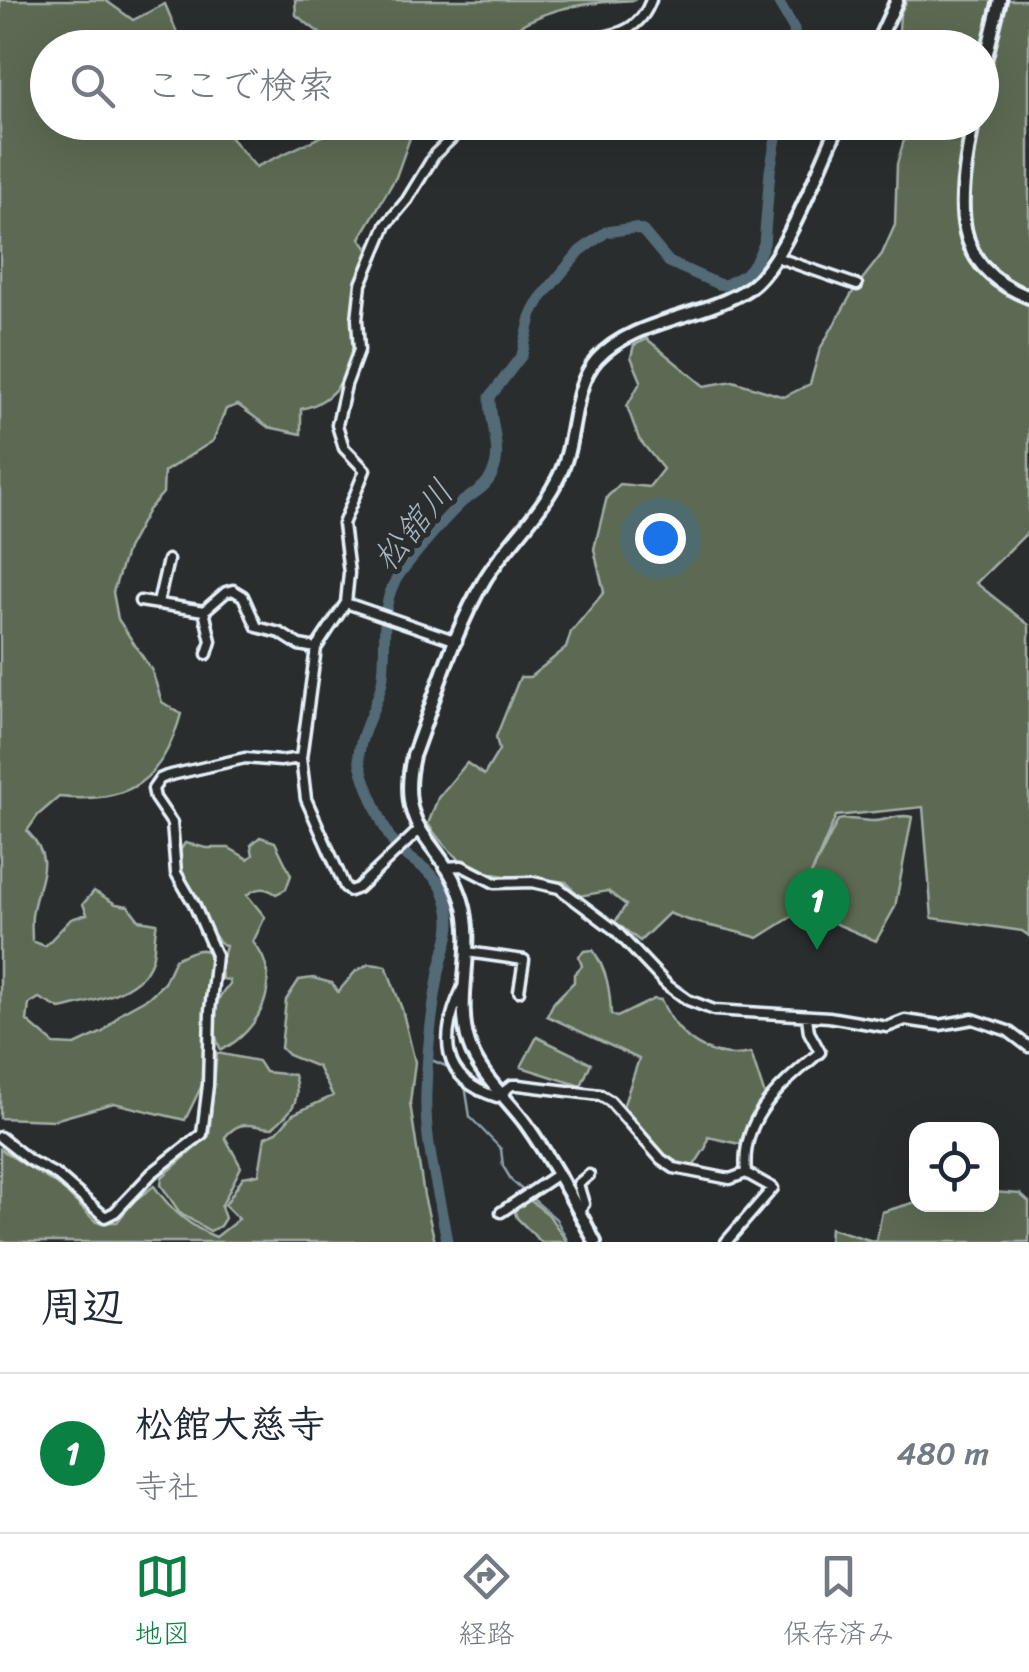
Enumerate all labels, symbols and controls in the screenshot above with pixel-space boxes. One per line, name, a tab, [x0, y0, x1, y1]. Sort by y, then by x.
search box	[30, 30, 999, 140]
text: ここで検索	[145, 52, 335, 119]
icon: search	[65, 58, 120, 113]
water label: 松舘川	[356, 465, 470, 585]
your location	[635, 513, 686, 564]
pin: 1	[784, 868, 850, 950]
map controls	[909, 1122, 999, 1212]
button: locate	[909, 1122, 999, 1212]
text: 周辺	[40, 1270, 124, 1344]
text: 松館大慈寺	[135, 1391, 325, 1458]
text: 1	[66, 1425, 79, 1482]
text: 480 m	[897, 1425, 989, 1482]
text: 寺社	[135, 1458, 199, 1515]
tab: 地図	[134, 1549, 190, 1658]
tab: 経路	[458, 1549, 515, 1658]
tab: 保存済み	[783, 1549, 895, 1658]

